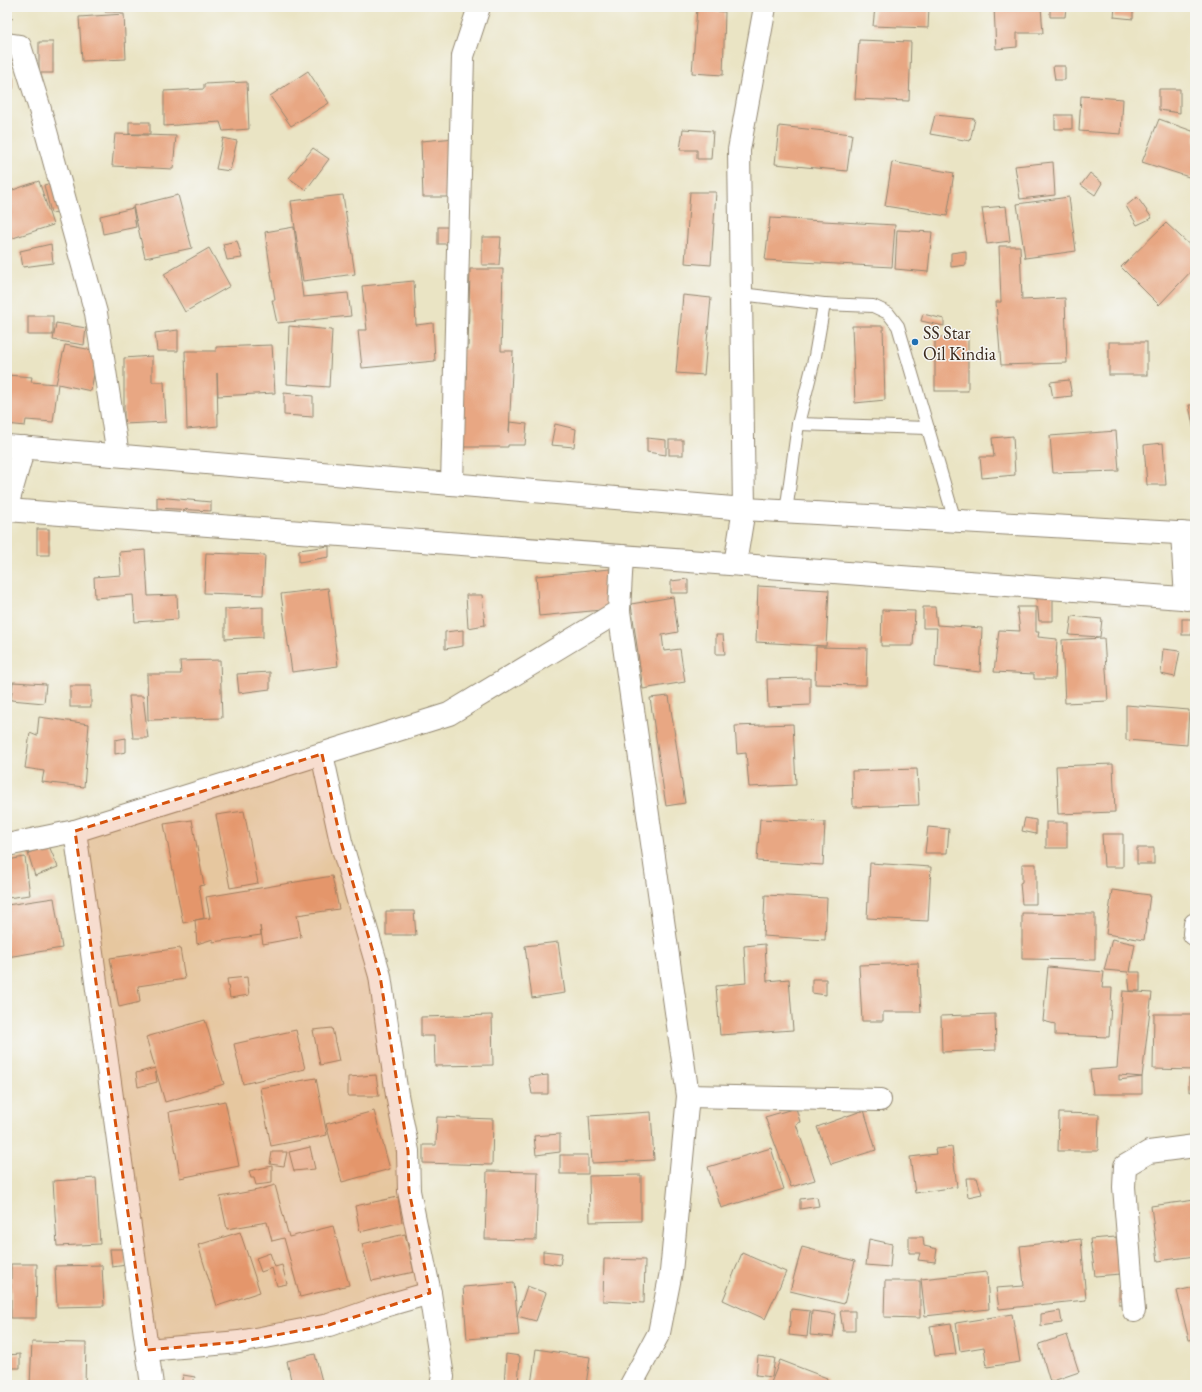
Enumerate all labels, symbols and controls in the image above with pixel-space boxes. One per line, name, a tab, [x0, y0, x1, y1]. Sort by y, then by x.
place label: SS Star Oil Kindia	[923, 321, 997, 365]
marker: SS Star Oil Kindia	[910, 337, 920, 347]

